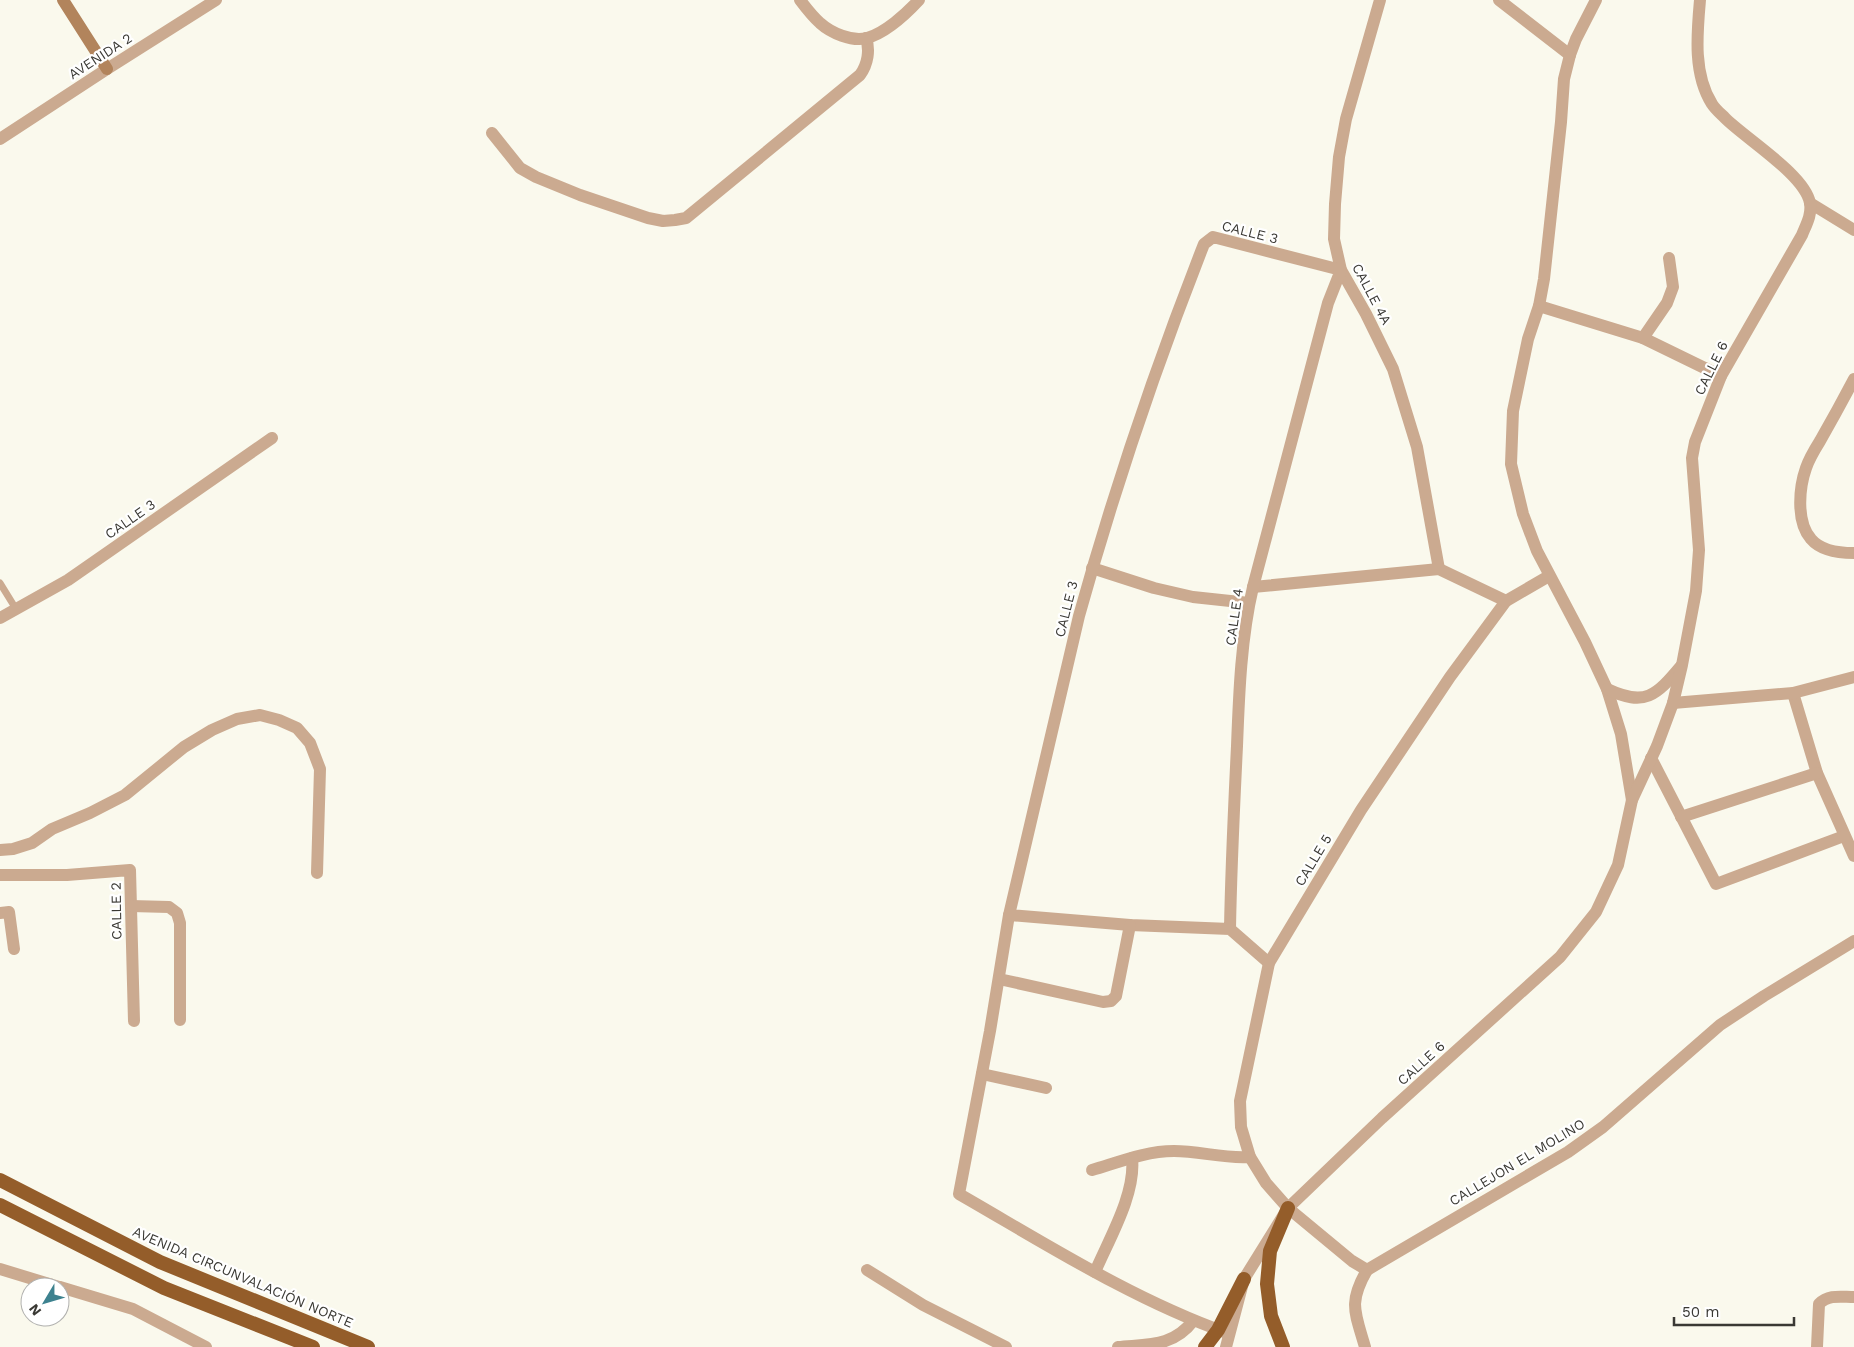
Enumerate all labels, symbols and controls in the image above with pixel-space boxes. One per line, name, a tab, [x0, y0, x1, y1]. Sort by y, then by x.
street label: AVENIDA 2	[65, 30, 135, 82]
street label: CALLE 3	[1220, 217, 1280, 247]
street label: CALLE 4A	[1349, 261, 1395, 327]
street label: CALLE 6	[1691, 339, 1731, 397]
street label: CALLE 3	[102, 496, 158, 542]
street label: CALLE 3	[1051, 579, 1081, 639]
street label: CALLE 4	[1222, 587, 1246, 647]
street label: CALLE 5	[1291, 831, 1335, 889]
street label: CALLE 2	[107, 882, 125, 940]
street label: CALLE 6	[1394, 1038, 1448, 1088]
street label: CALLEJON EL MOLINO	[1446, 1115, 1588, 1209]
street label: AVENIDA CIRCUNVALACIÓN NORTE	[130, 1223, 356, 1331]
north arrow	[20, 1277, 70, 1327]
scale bar	[1674, 1294, 1794, 1326]
text: N	[25, 1301, 44, 1319]
text: 50 m	[1682, 1303, 1719, 1321]

